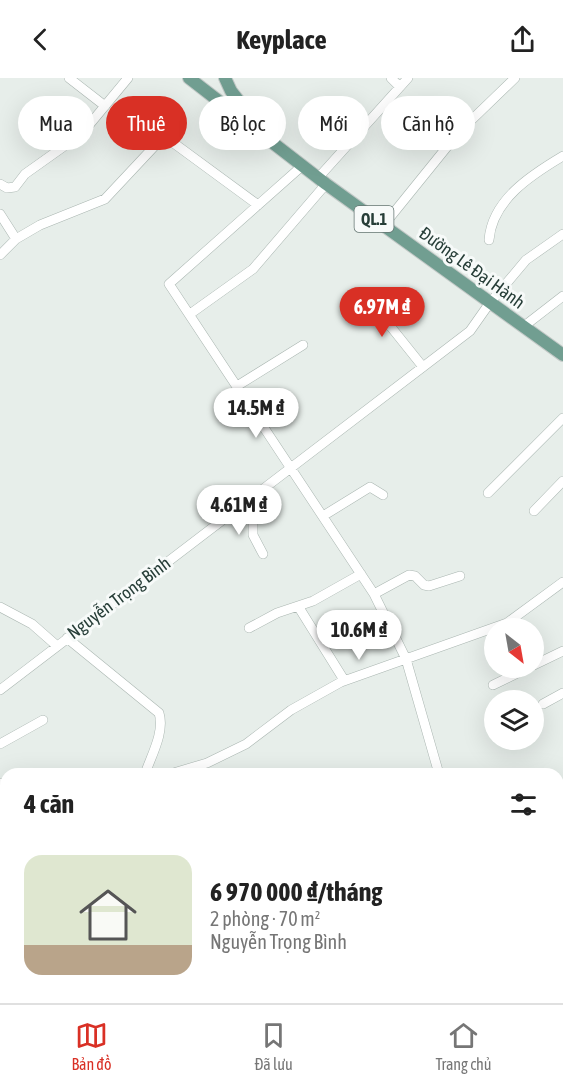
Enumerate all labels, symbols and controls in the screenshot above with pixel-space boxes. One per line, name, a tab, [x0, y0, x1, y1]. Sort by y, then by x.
icon: back	[24, 23, 57, 56]
icon: share	[506, 23, 539, 56]
text: Keyplace	[236, 24, 327, 55]
chip: Mua	[18, 96, 94, 150]
chip: Thuê	[106, 96, 187, 150]
chip: Bộ lọc	[199, 96, 286, 150]
chip: Mới	[298, 96, 369, 150]
chip: Căn hộ	[381, 96, 475, 150]
road number: QL.1	[354, 206, 394, 232]
street label: Đường Lê Đại Hành	[416, 222, 529, 313]
pin: 6.97M ₫	[327, 287, 437, 338]
text: 6.97M ₫	[354, 295, 410, 318]
pin: 14.5M ₫	[201, 388, 311, 439]
text: 14.5M ₫	[228, 396, 284, 419]
pin: 4.61M ₫	[184, 485, 294, 536]
text: 4.61M ₫	[211, 493, 267, 516]
street label: Nguyễn Trọng Bình	[63, 552, 174, 643]
pin: 10.6M ₫	[304, 610, 414, 661]
text: 10.6M ₫	[331, 618, 387, 641]
north arrow	[484, 618, 544, 678]
map controls	[484, 618, 544, 750]
button: layers	[484, 690, 544, 750]
icon: filters	[507, 788, 540, 821]
text: 4 căn	[24, 789, 74, 819]
text: 6 970 000 ₫/tháng	[210, 877, 382, 907]
icon: home	[72, 879, 144, 951]
text: 2 phòng · 70 m²	[210, 907, 320, 930]
text: Nguyễn Trọng Bình	[210, 930, 347, 953]
tab: Bản đồ	[71, 1019, 112, 1073]
tab: Đã lưu	[254, 1019, 293, 1073]
tab: Trang chủ	[435, 1019, 492, 1073]

